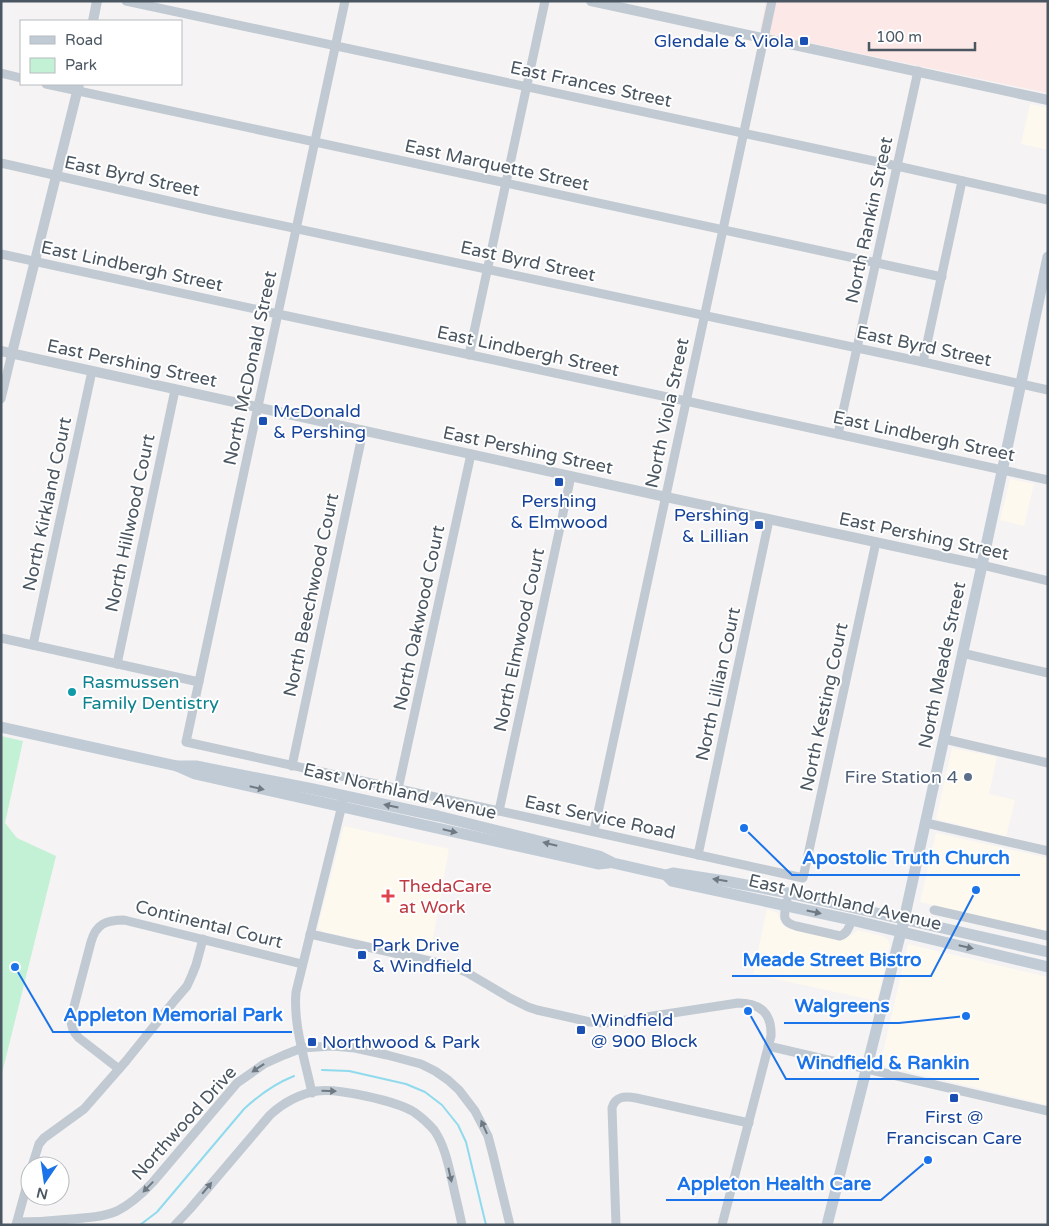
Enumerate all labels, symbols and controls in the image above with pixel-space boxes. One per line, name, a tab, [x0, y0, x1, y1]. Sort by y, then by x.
legend	[20, 20, 182, 85]
scale bar	[869, 20, 975, 52]
text: 100 m	[876, 28, 922, 46]
place label: Glendale & Viola	[654, 30, 794, 52]
text: Road	[65, 31, 103, 49]
marker: Glendale & Viola	[798, 35, 810, 47]
text: Park	[65, 56, 97, 74]
street label: East Frances Street	[508, 56, 674, 112]
street label: East Marquette Street	[403, 135, 591, 195]
street label: North Rankin Street	[841, 135, 897, 305]
street label: East Byrd Street	[62, 151, 202, 201]
street label: East Lindbergh Street	[39, 236, 225, 296]
street label: East Byrd Street	[458, 236, 598, 286]
street label: North McDonald Street	[219, 269, 281, 467]
street label: East Lindbergh Street	[435, 321, 621, 381]
street label: East Byrd Street	[854, 321, 994, 371]
street label: East Pershing Street	[45, 334, 219, 392]
street label: North Viola Street	[640, 336, 694, 490]
place label: McDonald & Pershing	[273, 400, 366, 443]
street label: East Lindbergh Street	[831, 406, 1017, 466]
street label: North Kirkland Court	[18, 415, 76, 593]
marker: McDonald & Pershing	[257, 415, 269, 427]
street label: East Pershing Street	[441, 421, 615, 479]
street label: North Hillwood Court	[100, 432, 160, 614]
marker: Pershing & Elmwood	[553, 476, 565, 488]
place label: Pershing & Elmwood	[510, 490, 608, 533]
street label: North Beechwood Court	[279, 491, 343, 699]
place label: Pershing & Lillian	[674, 504, 749, 547]
street label: East Pershing Street	[837, 507, 1011, 565]
marker: Pershing & Lillian	[753, 519, 765, 531]
street label: North Oakwood Court	[389, 523, 449, 713]
street label: North Elmwood Court	[489, 546, 549, 734]
street label: North Meade Street	[914, 580, 970, 750]
street label: North Lillian Court	[691, 605, 745, 763]
street label: North Kesting Court	[795, 621, 853, 793]
place label: Rasmussen Family Dentistry	[82, 671, 219, 714]
marker: Rasmussen Family Dentistry	[66, 686, 78, 698]
street label: East Northland Avenue	[301, 758, 499, 824]
place label: Fire Station 4	[845, 766, 958, 788]
marker: Fire Station 4	[962, 771, 974, 783]
one-way arrow	[250, 784, 265, 792]
street label: East Service Road	[523, 790, 677, 844]
one-way arrow	[384, 802, 399, 810]
one-way arrow	[443, 827, 458, 835]
one-way arrow	[542, 840, 557, 848]
callout: Apostolic Truth Church	[792, 841, 1020, 875]
text: Apostolic Truth Church	[802, 847, 1010, 870]
street label: East Northland Avenue	[746, 869, 944, 935]
place label: ThedaCare at Work	[399, 875, 492, 918]
one-way arrow	[711, 876, 727, 884]
marker: ThedaCare at Work	[381, 889, 395, 903]
street label: Continental Court	[133, 895, 285, 953]
one-way arrow	[806, 908, 821, 916]
place label: Park Drive & Windfield	[372, 934, 472, 977]
callout: Meade Street Bistro	[732, 942, 931, 976]
one-way arrow	[958, 943, 973, 951]
marker: Park Drive & Windfield	[356, 949, 368, 961]
text: Meade Street Bistro	[742, 949, 922, 971]
callout: Walgreens	[784, 989, 899, 1023]
text: Walgreens	[794, 995, 890, 1018]
callout: Appleton Memorial Park	[53, 998, 292, 1032]
text: Appleton Memorial Park	[63, 1004, 283, 1027]
place label: Windfield @ 900 Block	[591, 1009, 698, 1052]
marker: Windfield @ 900 Block	[575, 1024, 587, 1036]
place label: Northwood & Park	[322, 1031, 480, 1053]
marker: Northwood & Park	[306, 1036, 318, 1048]
callout: Windfield & Rankin	[786, 1045, 979, 1079]
text: Windfield & Rankin	[796, 1052, 970, 1074]
street label: Northwood Drive	[127, 1061, 241, 1185]
one-way arrow	[251, 1063, 265, 1073]
one-way arrow	[322, 1088, 338, 1096]
marker: First @ Franciscan Care	[948, 1092, 960, 1104]
place label: First @ Franciscan Care	[886, 1106, 1022, 1149]
one-way arrow	[479, 1120, 487, 1134]
north arrow	[20, 1156, 70, 1206]
callout: Appleton Health Care	[666, 1166, 881, 1200]
one-way arrow	[446, 1167, 454, 1182]
text: Appleton Health Care	[677, 1173, 871, 1196]
one-way arrow	[142, 1181, 154, 1193]
one-way arrow	[202, 1182, 213, 1195]
text: N	[35, 1184, 50, 1203]

